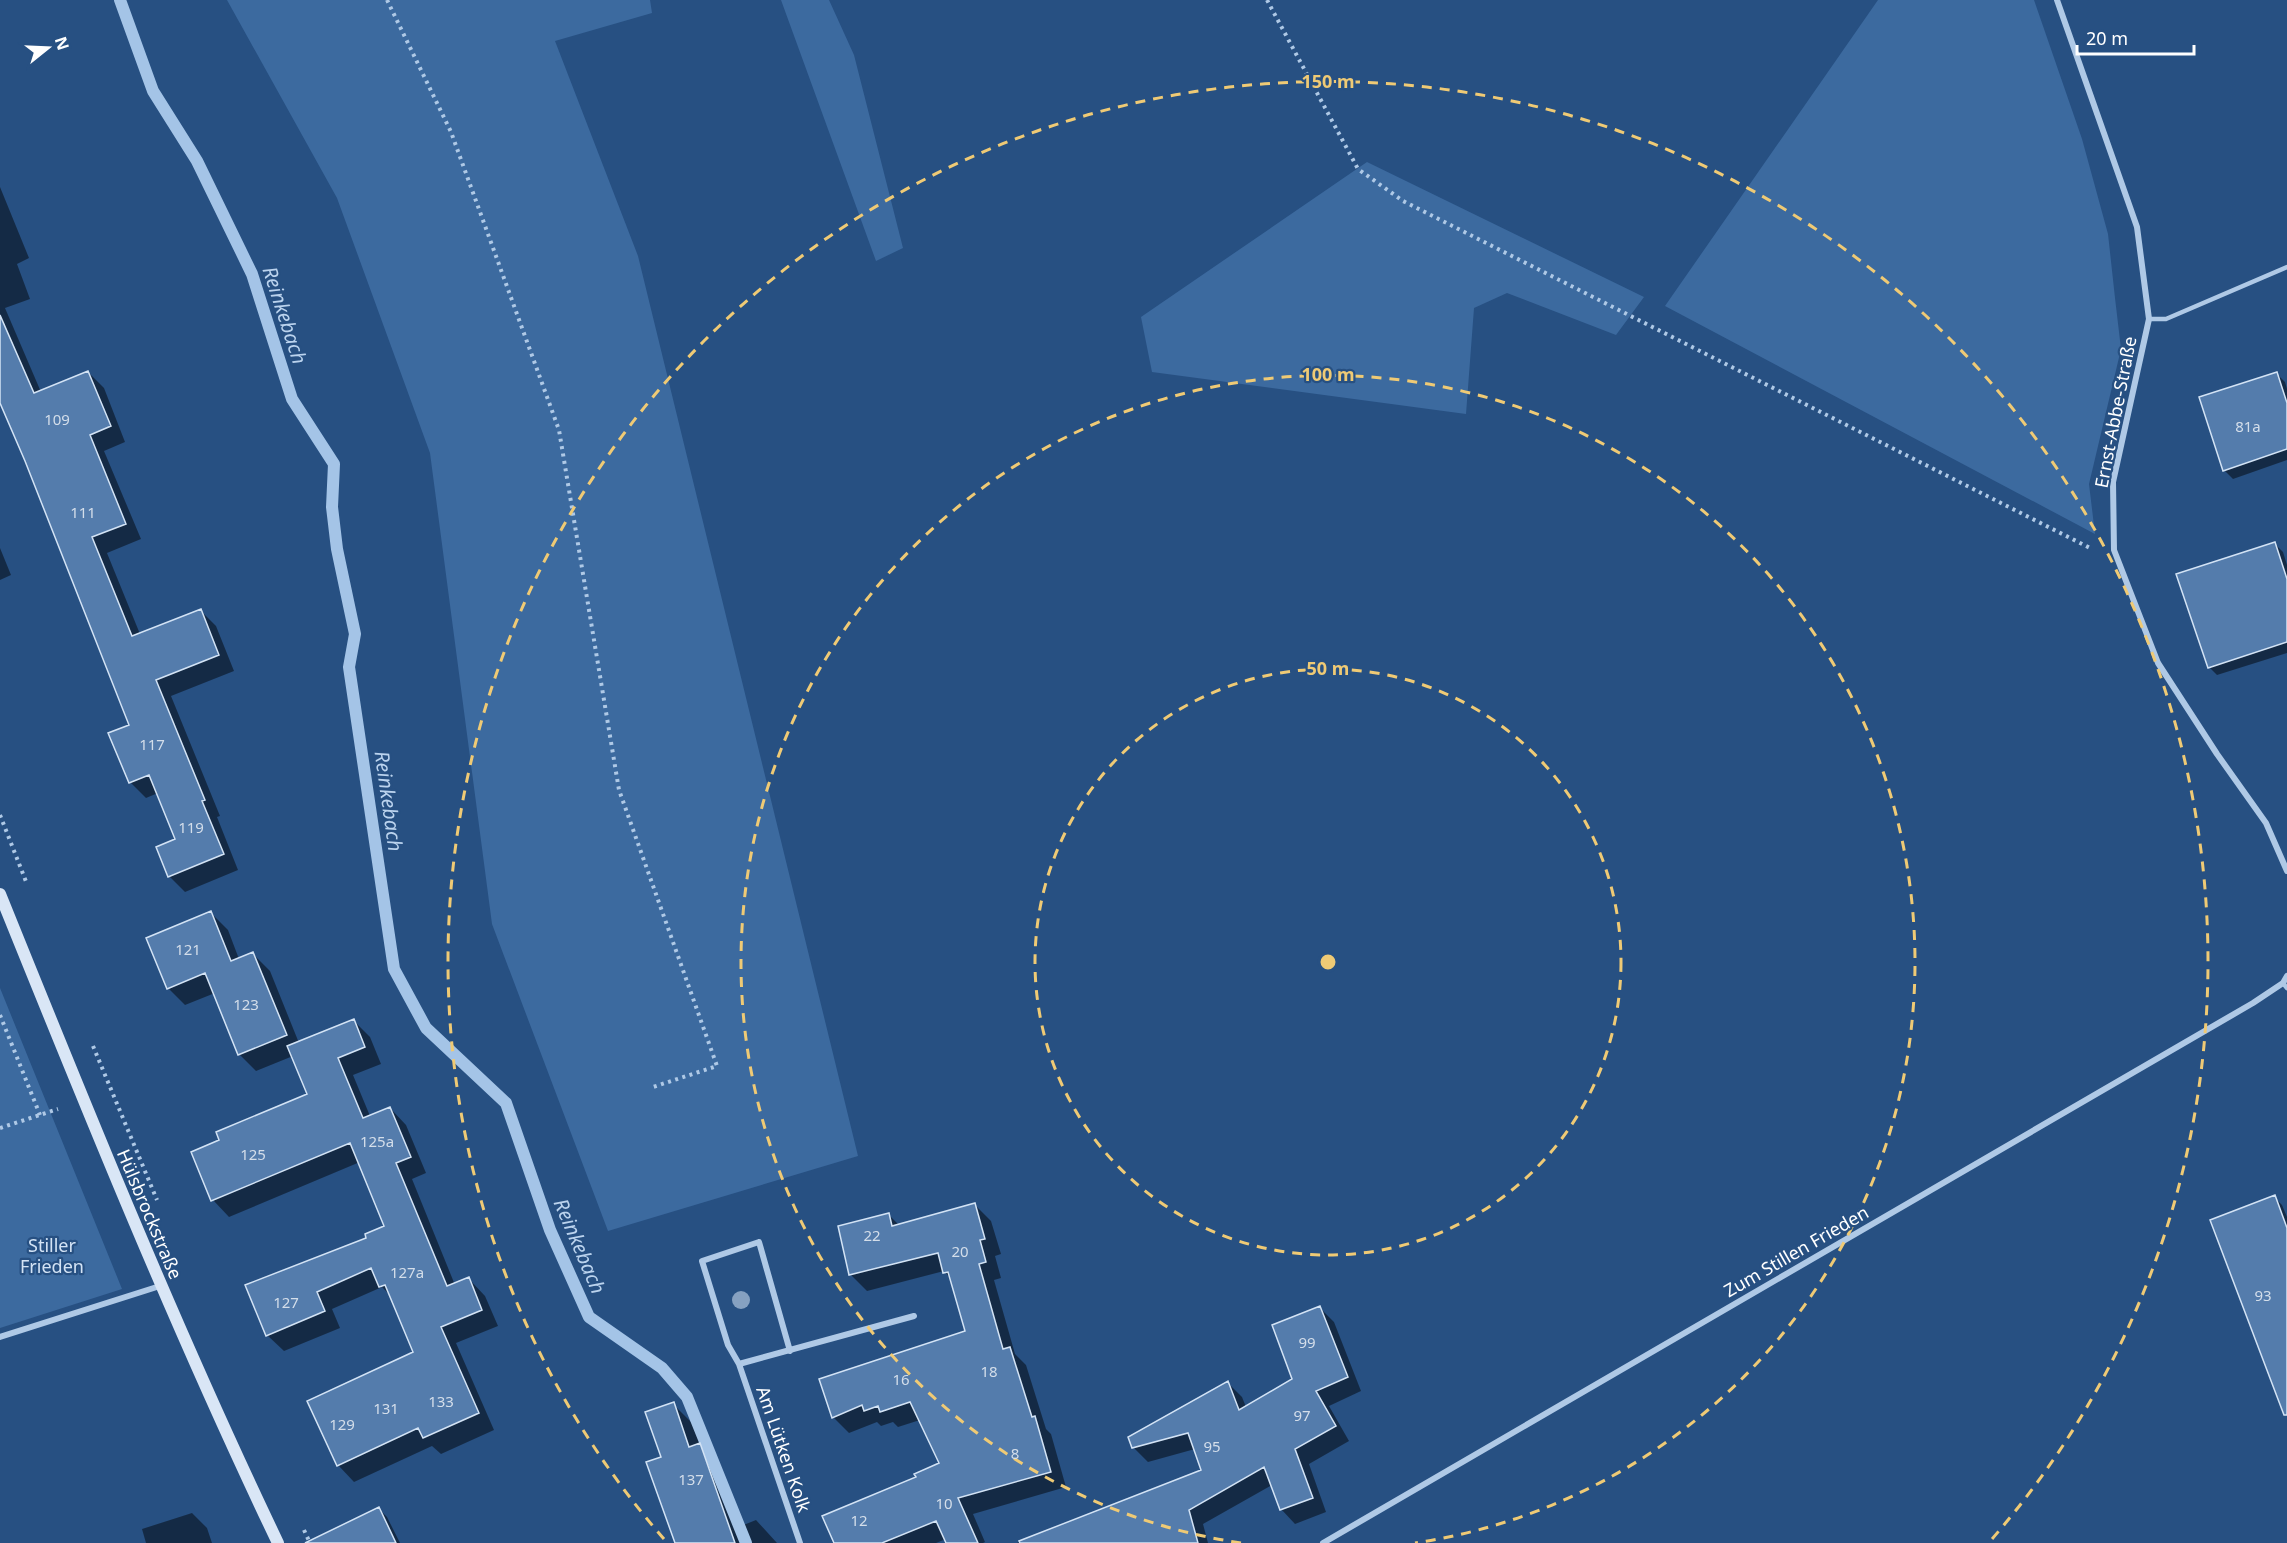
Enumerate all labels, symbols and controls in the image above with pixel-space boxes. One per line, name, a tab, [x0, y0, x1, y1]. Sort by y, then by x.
north arrow	[18, 18, 78, 78]
scale bar	[2077, 18, 2194, 56]
text: 20 m	[2086, 26, 2128, 50]
text: N	[50, 34, 75, 53]
text: 150 m	[1301, 69, 1355, 93]
water label: Reinkebach	[257, 263, 313, 367]
street label: Ernst-Abbe-Straße	[2089, 334, 2141, 490]
text: 100 m	[1301, 362, 1355, 386]
house number: 109	[44, 409, 70, 429]
house number: 81a	[2235, 416, 2261, 436]
house number: 111	[70, 502, 96, 522]
text: 50 m	[1307, 656, 1349, 680]
house number: 117	[139, 734, 165, 754]
water label: Reinkebach	[369, 749, 409, 853]
house number: 119	[178, 817, 204, 837]
house number: 121	[175, 939, 201, 959]
centre of rings	[1318, 952, 1338, 972]
house number: 123	[233, 994, 259, 1014]
house number: 125a	[360, 1131, 394, 1151]
house number: 125	[240, 1144, 266, 1164]
street label: Hülsbrockstraße	[112, 1145, 188, 1283]
water label: Reinkebach	[548, 1194, 612, 1298]
street label: Zum Stillen Frieden	[1719, 1200, 1873, 1302]
house number: 22	[863, 1225, 881, 1245]
park label: Stiller Frieden	[20, 1233, 84, 1278]
house number: 20	[951, 1241, 969, 1261]
house number: 127a	[390, 1262, 424, 1282]
house number: 93	[2254, 1285, 2272, 1305]
house number: 127	[273, 1292, 299, 1312]
house number: 99	[1298, 1332, 1316, 1352]
house number: 18	[980, 1361, 998, 1381]
house number: 16	[892, 1369, 910, 1389]
street label: Am Lütken Kolk	[751, 1383, 817, 1516]
house number: 133	[428, 1391, 454, 1411]
house number: 131	[373, 1398, 399, 1418]
house number: 97	[1293, 1405, 1311, 1425]
house number: 129	[329, 1414, 355, 1434]
house number: 95	[1203, 1436, 1221, 1456]
house number: 8	[1011, 1443, 1019, 1463]
house number: 137	[678, 1469, 704, 1489]
house number: 10	[935, 1493, 953, 1513]
house number: 12	[850, 1510, 868, 1530]

